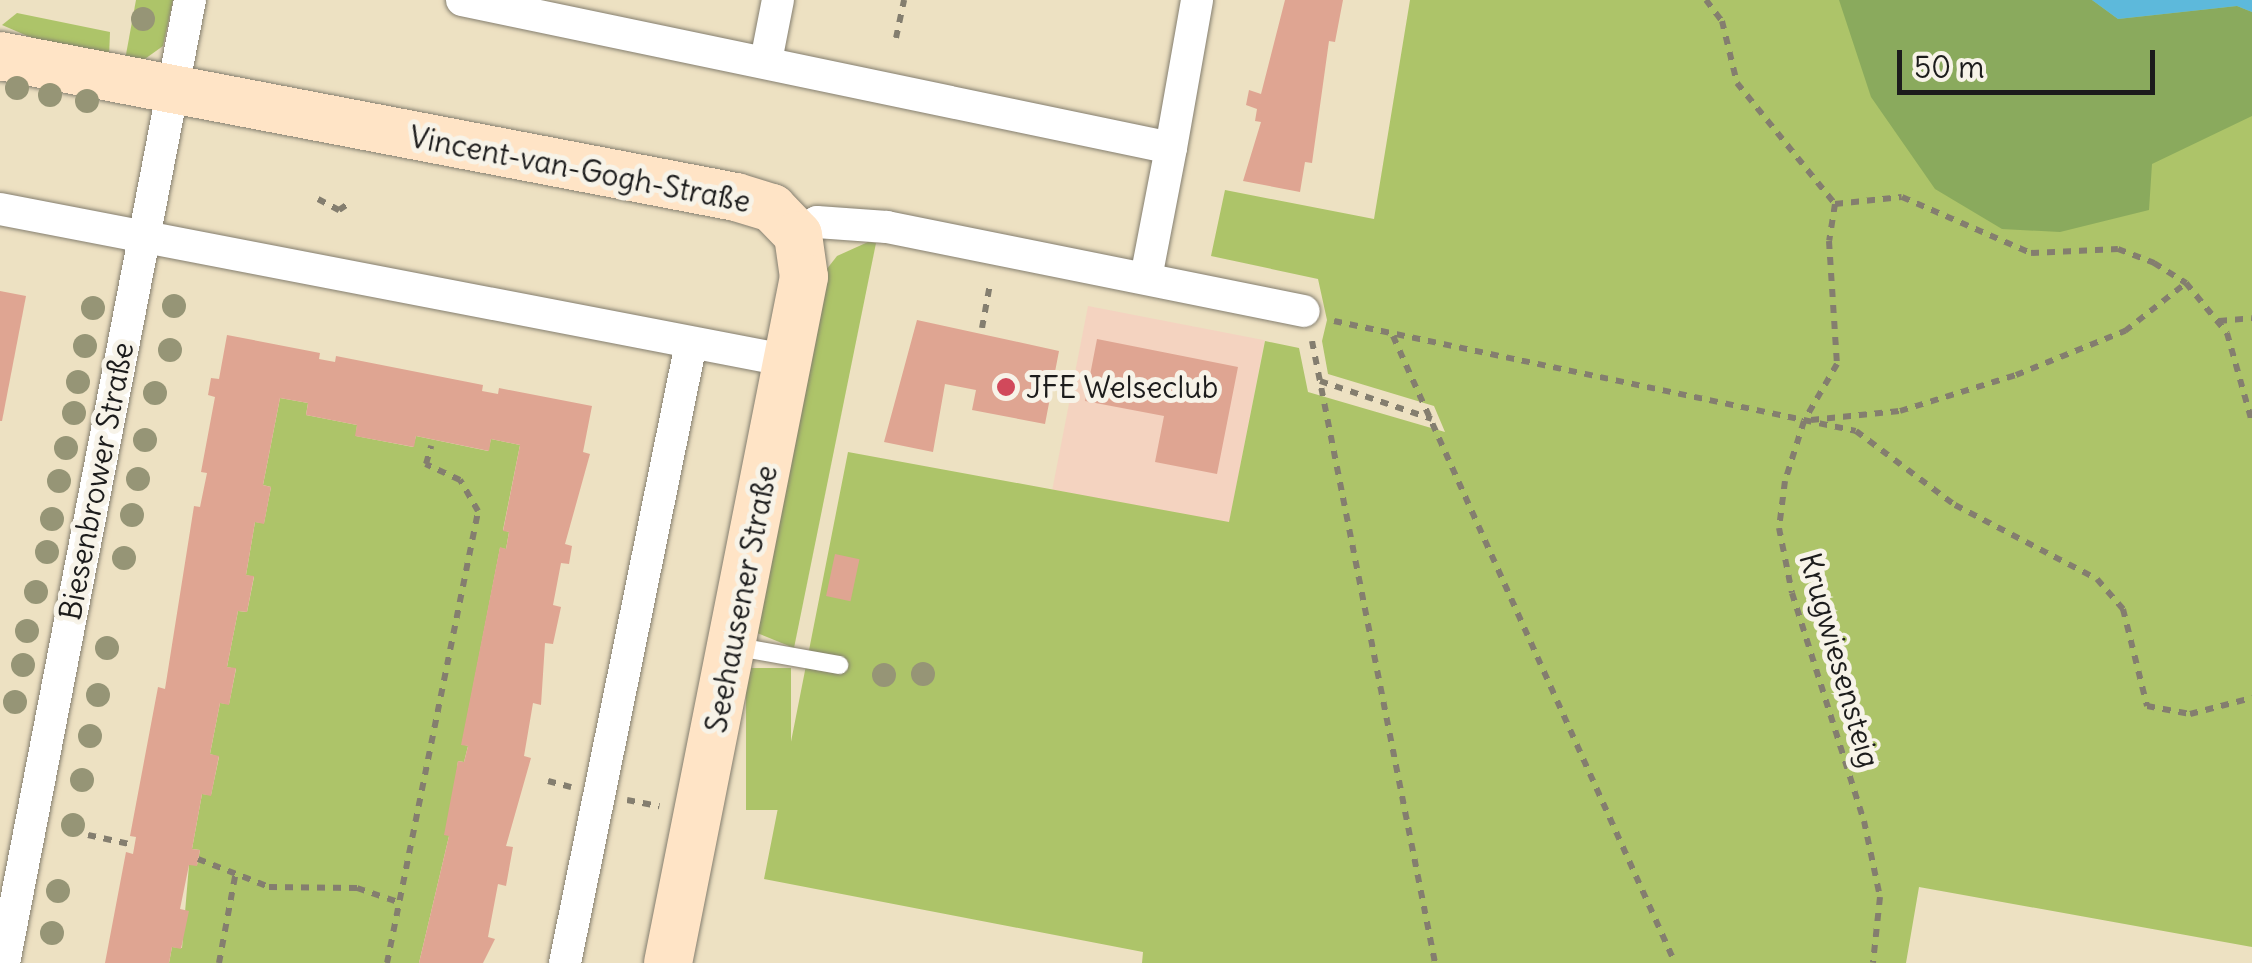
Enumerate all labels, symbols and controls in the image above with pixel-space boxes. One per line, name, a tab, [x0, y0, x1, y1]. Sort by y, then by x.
scale bar	[1902, 30, 2160, 92]
text: 50 m	[1914, 48, 1984, 86]
street label: Vincent-van-Gogh-Straße	[407, 118, 753, 220]
street label: Biesenbrower Straße	[51, 339, 141, 623]
place label: JFE Welseclub	[1026, 369, 1218, 405]
marker: JFE Welseclub	[995, 376, 1017, 398]
street label: Seehausener Straße	[697, 462, 785, 736]
street label: Krugwiesensteig	[1792, 549, 1888, 771]

